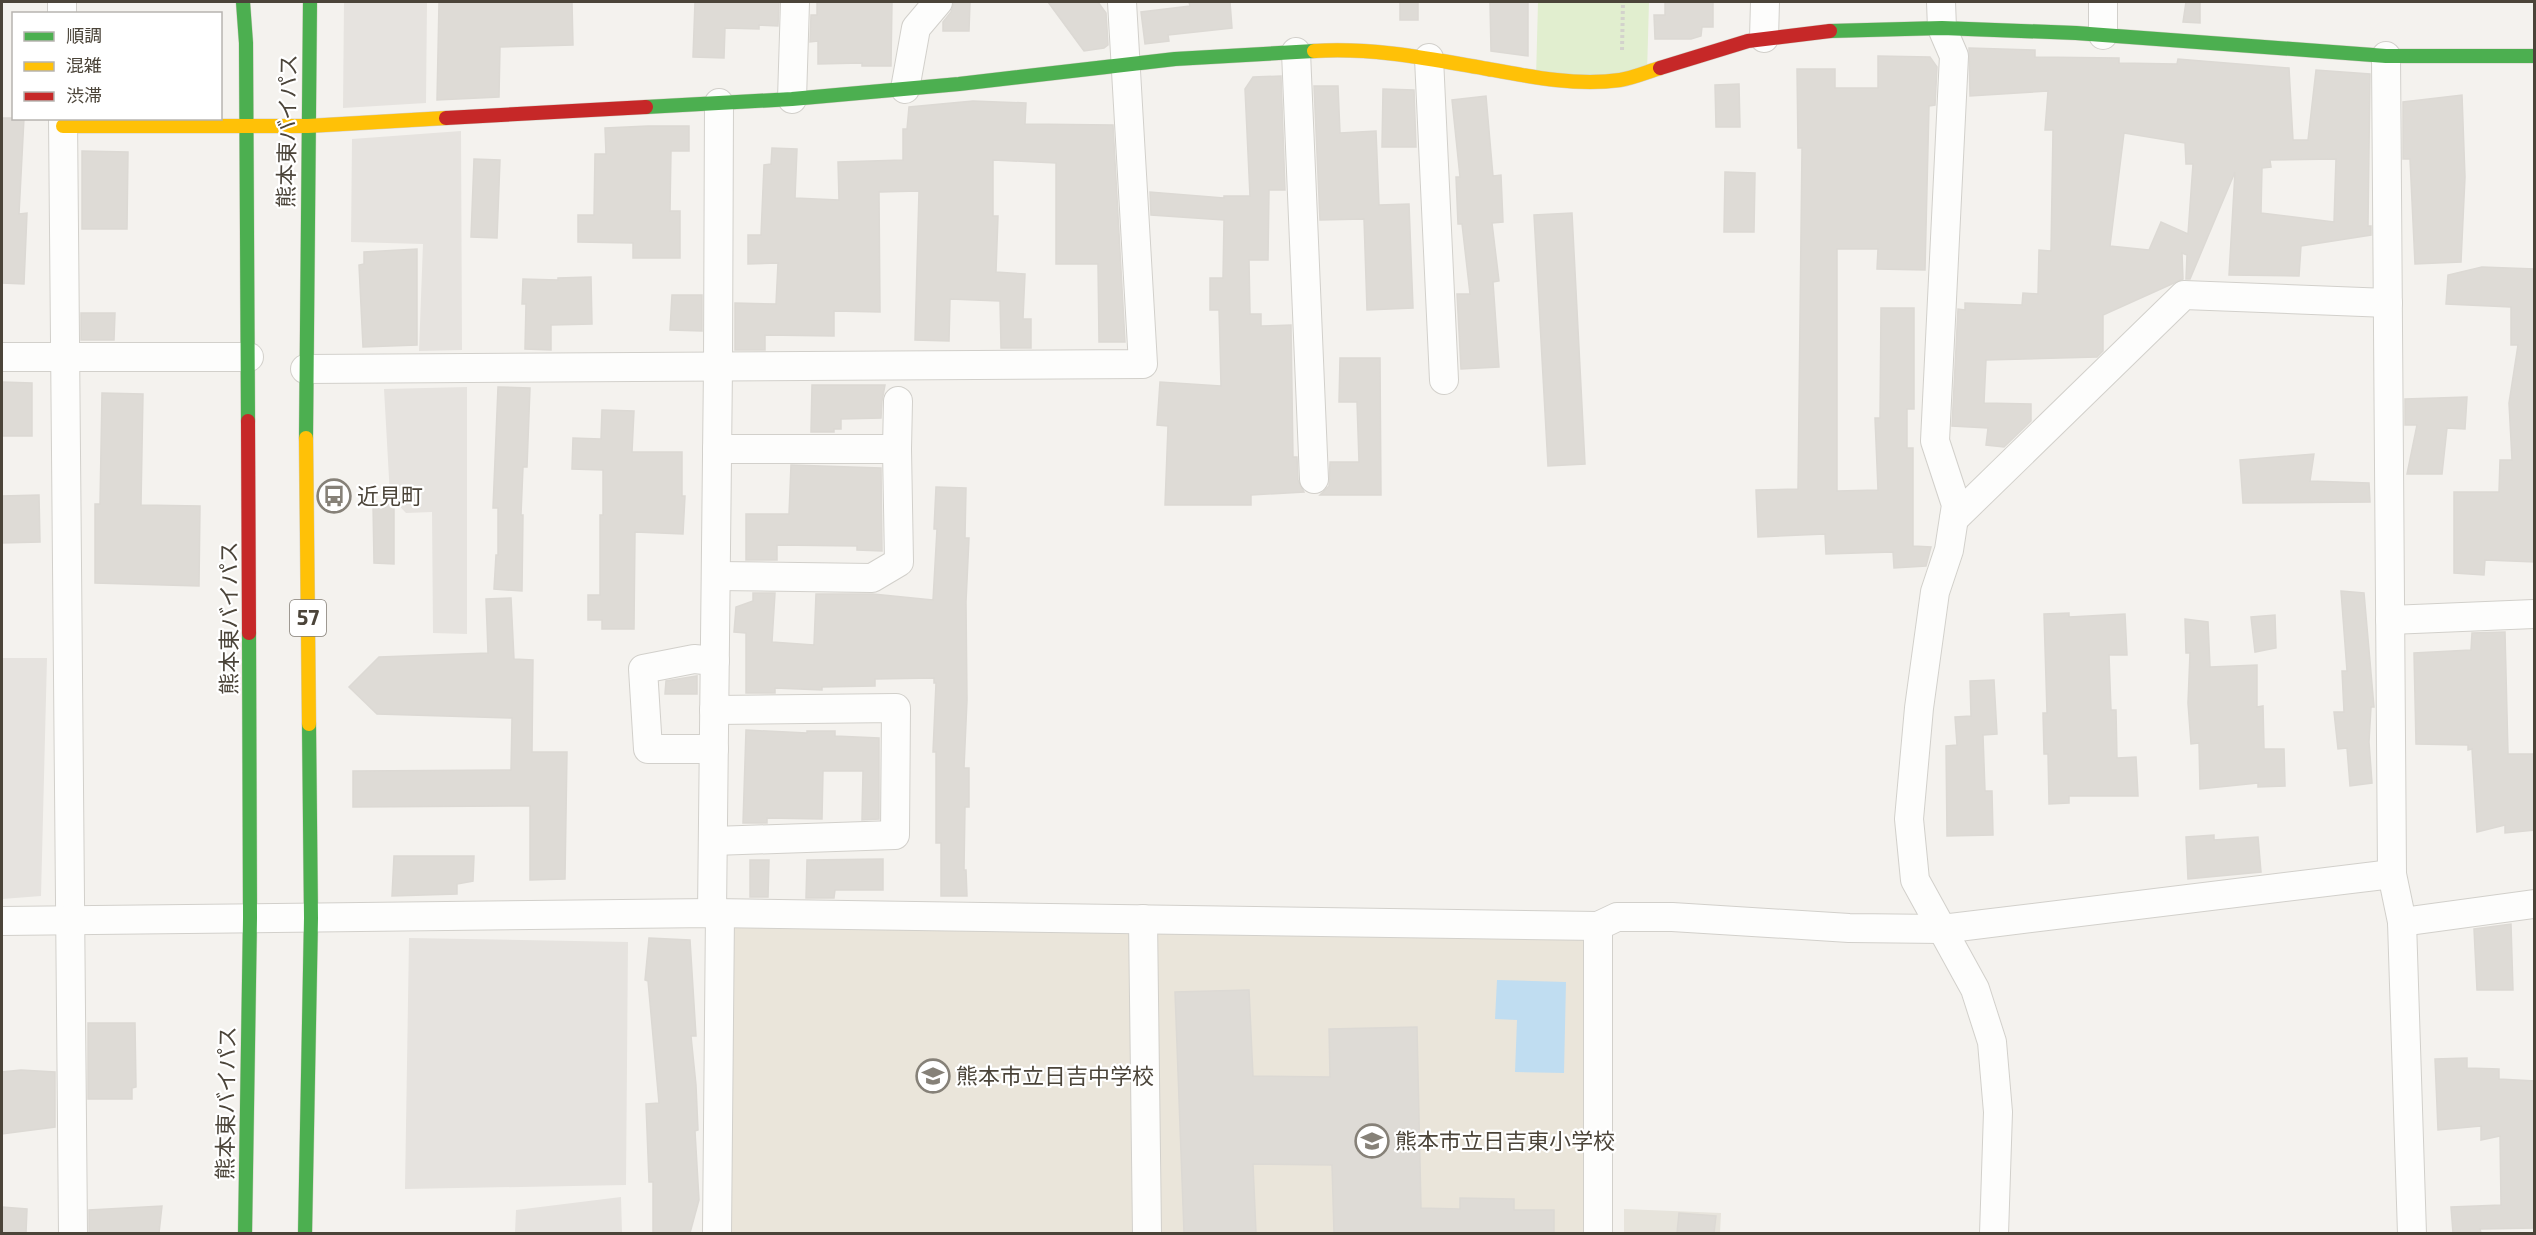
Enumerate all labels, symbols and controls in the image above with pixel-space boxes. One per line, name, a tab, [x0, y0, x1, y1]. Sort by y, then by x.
legend	[12, 12, 222, 120]
text: 順調	[66, 24, 102, 46]
text: 混雑	[66, 54, 102, 76]
street label: 熊本東バイパス	[272, 54, 300, 208]
text: 渋滞	[66, 84, 102, 106]
bus stop icon: 近見町	[316, 478, 352, 514]
place label: 近見町	[357, 482, 423, 508]
street label: 熊本東バイパス	[215, 541, 241, 695]
road number: 57	[290, 600, 326, 636]
street label: 熊本東バイパス	[211, 1026, 239, 1180]
school or university icon: 熊本市立日吉中学校	[915, 1058, 951, 1094]
place label: 熊本市立日吉中学校	[956, 1062, 1154, 1088]
school or university icon: 熊本市立日吉東小学校	[1354, 1123, 1390, 1159]
place label: 熊本市立日吉東小学校	[1395, 1127, 1615, 1153]

